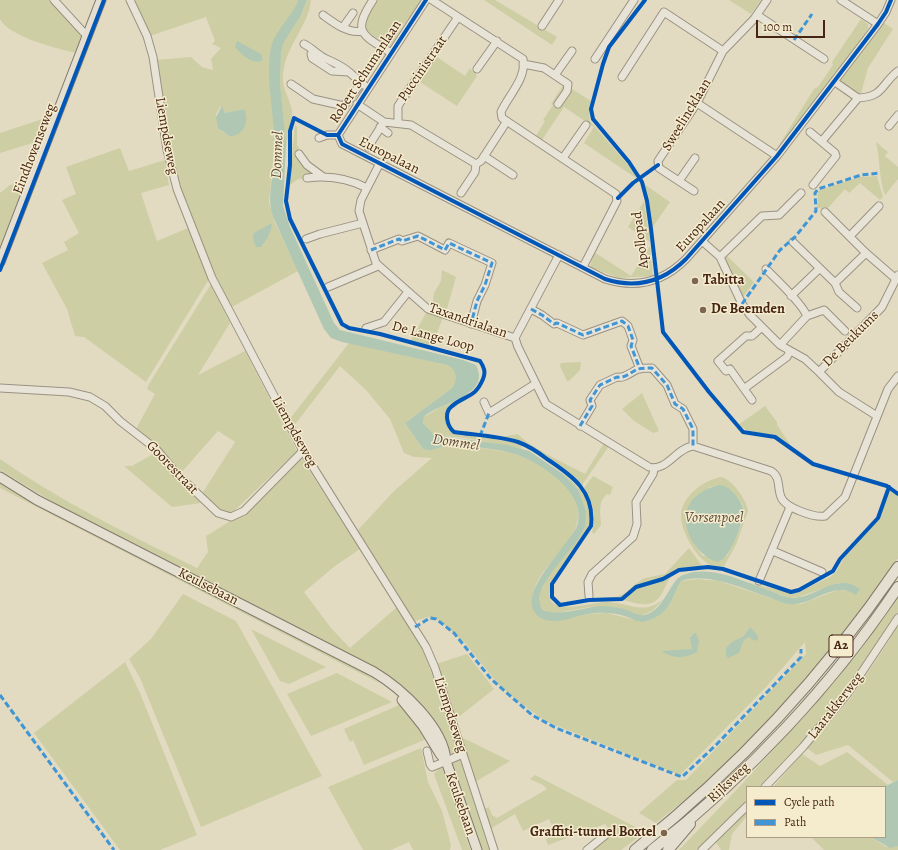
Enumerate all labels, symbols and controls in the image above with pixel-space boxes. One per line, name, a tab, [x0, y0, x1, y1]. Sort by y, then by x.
scale bar	[758, 12, 827, 38]
street label: Robert Schumanlaan	[326, 17, 406, 127]
text: 100 m	[763, 19, 792, 35]
street label: Puccinistraat	[395, 33, 451, 105]
street label: Sweelincklaan	[659, 76, 715, 154]
street label: Liempdseweg	[151, 96, 181, 176]
street label: Eindhovenseweg	[10, 101, 60, 197]
water label: Dommel	[268, 131, 288, 179]
street label: Europalaan	[356, 134, 422, 178]
street label: Europalaan	[673, 196, 729, 256]
street label: Apollopad	[629, 210, 653, 270]
place label: Tabitta	[703, 273, 745, 289]
marker: Tabitta	[690, 276, 700, 286]
street label: Taxandrialaan	[427, 300, 509, 342]
place label: De Beemden	[711, 302, 785, 318]
marker: De Beemden	[698, 305, 708, 315]
street label: De Beukums	[819, 307, 883, 371]
street label: De Lange Loop	[390, 318, 476, 356]
street label: Liempdseweg	[268, 394, 320, 470]
water label: Dommel	[431, 431, 481, 455]
street label: Goorestraat	[142, 438, 202, 498]
water label: Vorsenpoel	[684, 509, 744, 527]
street label: Keulsebaan	[175, 565, 241, 609]
road number: A2	[829, 635, 853, 657]
street label: Laarakkerweg	[805, 669, 867, 743]
street label: Liempdseweg	[430, 675, 470, 755]
street label: Rijksweg	[705, 759, 753, 807]
street label: Keulsebaan	[441, 770, 479, 838]
legend	[746, 786, 886, 838]
text: Cycle path	[784, 794, 835, 810]
text: Path	[784, 814, 806, 830]
place label: Graffiti-tunnel Boxtel	[530, 825, 656, 841]
marker: Graffiti-tunnel Boxtel	[659, 828, 669, 838]

